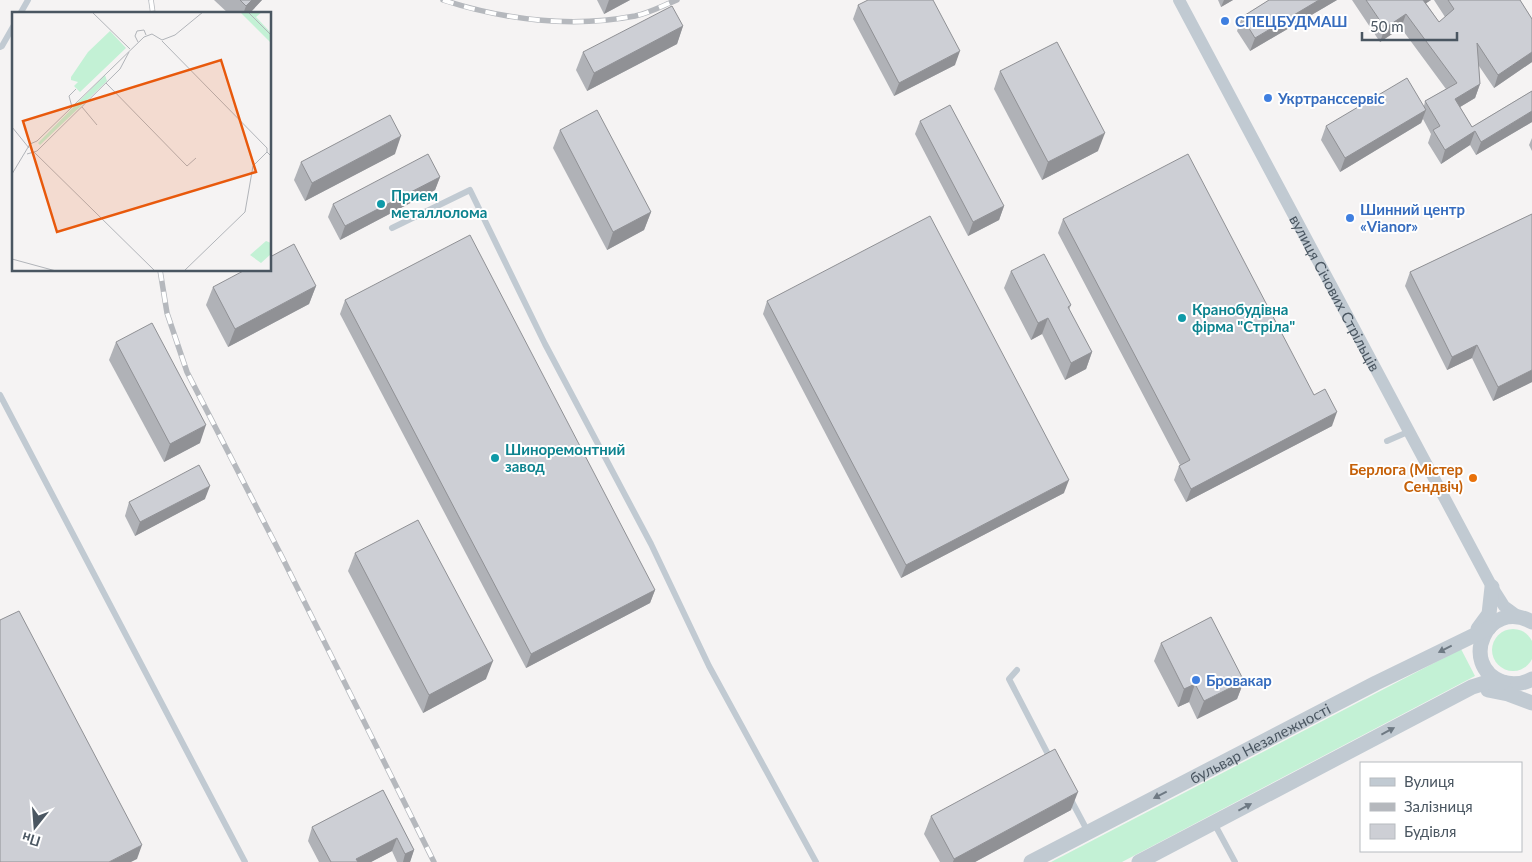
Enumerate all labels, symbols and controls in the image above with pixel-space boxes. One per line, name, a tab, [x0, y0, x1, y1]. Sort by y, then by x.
scale bar	[1362, 10, 1457, 42]
inset map	[12, 12, 271, 271]
place label: СПЕЦБУДМАШ	[1235, 12, 1348, 30]
marker: СПЕЦБУДМАШ	[1219, 15, 1231, 27]
text: 50 m	[1370, 17, 1404, 35]
place label: Укртранссервіс	[1277, 89, 1385, 107]
marker: Укртранссервіс	[1262, 92, 1274, 104]
place label: Прием металлолома	[391, 186, 487, 221]
marker: Прием металлолома	[375, 198, 387, 210]
place label: Шинний центр «Vianor»	[1360, 200, 1465, 235]
street label: вулиця Січових Стрільців	[1286, 212, 1384, 374]
marker: Шинний центр «Vianor»	[1344, 212, 1356, 224]
place label: Кранобудівна фірма "Стріла"	[1192, 300, 1295, 335]
marker: Кранобудівна фірма "Стріла"	[1176, 312, 1188, 324]
place label: Шиноремонтний завод	[505, 440, 625, 475]
marker: Шиноремонтний завод	[489, 452, 501, 464]
place label: Берлога (Містер Сендвіч)	[1349, 460, 1463, 495]
marker: Берлога (Містер Сендвіч)	[1467, 472, 1479, 484]
one-way arrow	[1438, 645, 1452, 653]
place label: Бровакар	[1206, 671, 1272, 689]
marker: Бровакар	[1190, 674, 1202, 686]
street label: бульвар Незалежності	[1187, 699, 1333, 787]
one-way arrow	[1382, 727, 1395, 736]
legend	[1360, 762, 1522, 852]
text: Вулиця	[1404, 772, 1454, 790]
one-way arrow	[1153, 791, 1167, 799]
text: Залізниця	[1404, 797, 1473, 815]
north arrow	[10, 802, 60, 852]
one-way arrow	[1237, 803, 1252, 811]
text: Будівля	[1404, 822, 1456, 840]
text: Пн	[20, 829, 42, 851]

